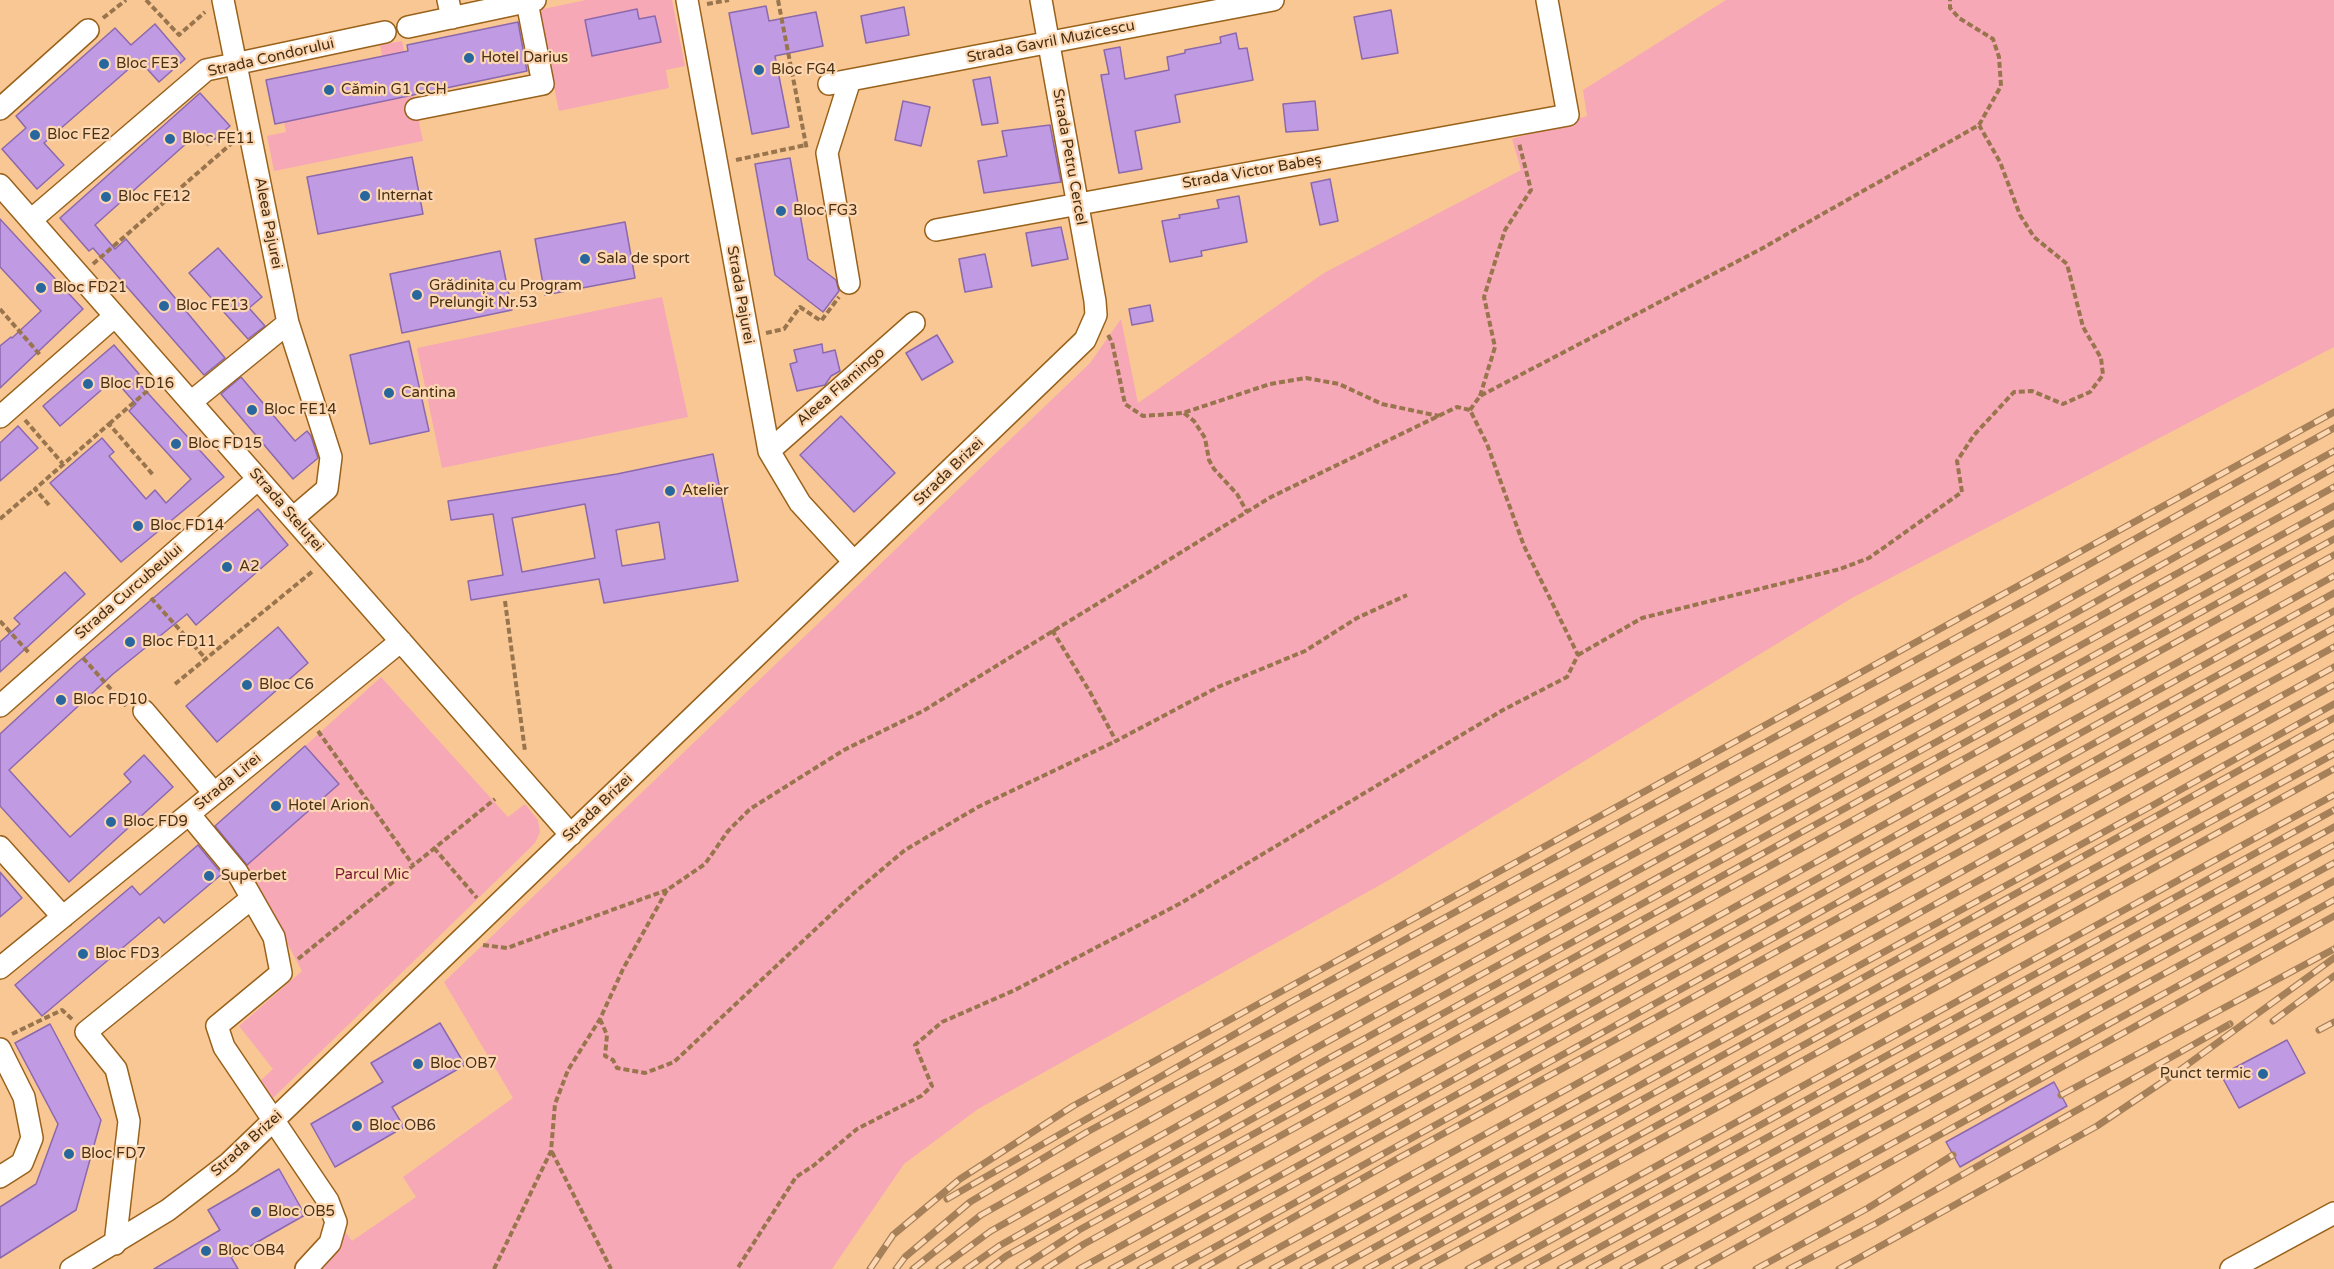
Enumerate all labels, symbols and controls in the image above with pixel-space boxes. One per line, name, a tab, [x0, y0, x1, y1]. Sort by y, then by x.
street label: Strada Gavril Muzicescu	[965, 17, 1137, 67]
street label: Strada Condorului	[206, 35, 336, 81]
place label: Hotel Darius	[481, 49, 568, 67]
marker: Hotel Darius	[462, 51, 476, 65]
place label: Bloc FE3	[116, 55, 179, 73]
marker: Bloc FE3	[97, 57, 111, 71]
place label: Bloc FG4	[771, 61, 836, 79]
marker: Bloc FG4	[752, 63, 766, 77]
place label: Cămin G1 CCH	[341, 81, 447, 99]
marker: Cămin G1 CCH	[322, 83, 336, 97]
street label: Strada Petru Cercel	[1048, 88, 1090, 226]
place label: Bloc FE2	[47, 126, 110, 144]
marker: Bloc FE2	[28, 128, 42, 142]
place label: Bloc FE11	[182, 130, 255, 148]
marker: Bloc FE11	[163, 132, 177, 146]
street label: Strada Victor Babeș	[1181, 151, 1323, 193]
street label: Aleea Pajurei	[250, 176, 286, 270]
place label: Internat	[377, 187, 433, 205]
place label: Bloc FE12	[118, 188, 191, 206]
marker: Internat	[358, 189, 372, 203]
marker: Bloc FE12	[99, 190, 113, 204]
place label: Bloc FG3	[793, 202, 858, 220]
marker: Bloc FG3	[774, 204, 788, 218]
street label: Strada Pajurei	[723, 244, 757, 346]
place label: Sala de sport	[597, 250, 690, 268]
marker: Sala de sport	[578, 252, 592, 266]
place label: Grădinița cu Program Prelungit Nr.53	[429, 277, 582, 312]
place label: Bloc FD21	[53, 279, 127, 297]
marker: Bloc FD21	[34, 281, 48, 295]
marker: Grădinița cu Program Prelungit Nr.53	[410, 288, 424, 302]
place label: Bloc FE13	[176, 297, 249, 315]
marker: Bloc FE13	[157, 299, 171, 313]
street label: Aleea Flamingo	[793, 344, 889, 430]
place label: Bloc FD16	[100, 375, 174, 393]
marker: Bloc FD16	[81, 377, 95, 391]
place label: Cantina	[401, 384, 456, 402]
marker: Cantina	[382, 386, 396, 400]
place label: Bloc FE14	[264, 401, 337, 419]
marker: Bloc FE14	[245, 403, 259, 417]
street label: Strada Brizei	[910, 434, 988, 510]
place label: Bloc FD15	[188, 435, 262, 453]
marker: Bloc FD15	[169, 437, 183, 451]
street label: Strada Steluței	[245, 465, 327, 555]
place label: Atelier	[682, 482, 729, 500]
marker: Atelier	[663, 484, 677, 498]
place label: Bloc FD14	[150, 517, 224, 535]
marker: Bloc FD14	[131, 519, 145, 533]
street label: Strada Curcubeului	[72, 540, 186, 644]
place label: A2	[239, 558, 260, 576]
marker: A2	[220, 560, 234, 574]
place label: Bloc FD11	[142, 633, 216, 651]
marker: Bloc FD11	[123, 635, 137, 649]
place label: Bloc C6	[259, 676, 314, 694]
marker: Bloc C6	[240, 678, 254, 692]
place label: Bloc FD10	[73, 691, 147, 709]
marker: Bloc FD10	[54, 693, 68, 707]
street label: Strada Lirei	[191, 750, 265, 814]
street label: Strada Brizei	[559, 770, 637, 846]
place label: Hotel Arion	[288, 797, 369, 815]
marker: Hotel Arion	[269, 799, 283, 813]
place label: Bloc FD9	[123, 813, 188, 831]
marker: Bloc FD9	[104, 815, 118, 829]
park label: Parcul Mic	[335, 866, 409, 884]
place label: Superbet	[221, 867, 287, 885]
marker: Superbet	[202, 869, 216, 883]
place label: Bloc FD3	[95, 945, 160, 963]
marker: Bloc FD3	[76, 947, 90, 961]
place label: Bloc OB7	[430, 1055, 497, 1073]
marker: Bloc OB7	[411, 1057, 425, 1071]
place label: Punct termic	[2160, 1065, 2251, 1083]
marker: Punct termic	[2256, 1067, 2270, 1081]
street label: Strada Brizei	[208, 1107, 286, 1181]
place label: Bloc OB6	[369, 1117, 436, 1135]
marker: Bloc OB6	[350, 1119, 364, 1133]
place label: Bloc FD7	[81, 1145, 146, 1163]
marker: Bloc FD7	[62, 1147, 76, 1161]
place label: Bloc OB5	[268, 1203, 335, 1221]
marker: Bloc OB5	[249, 1205, 263, 1219]
place label: Bloc OB4	[218, 1242, 285, 1260]
marker: Bloc OB4	[199, 1244, 213, 1258]

